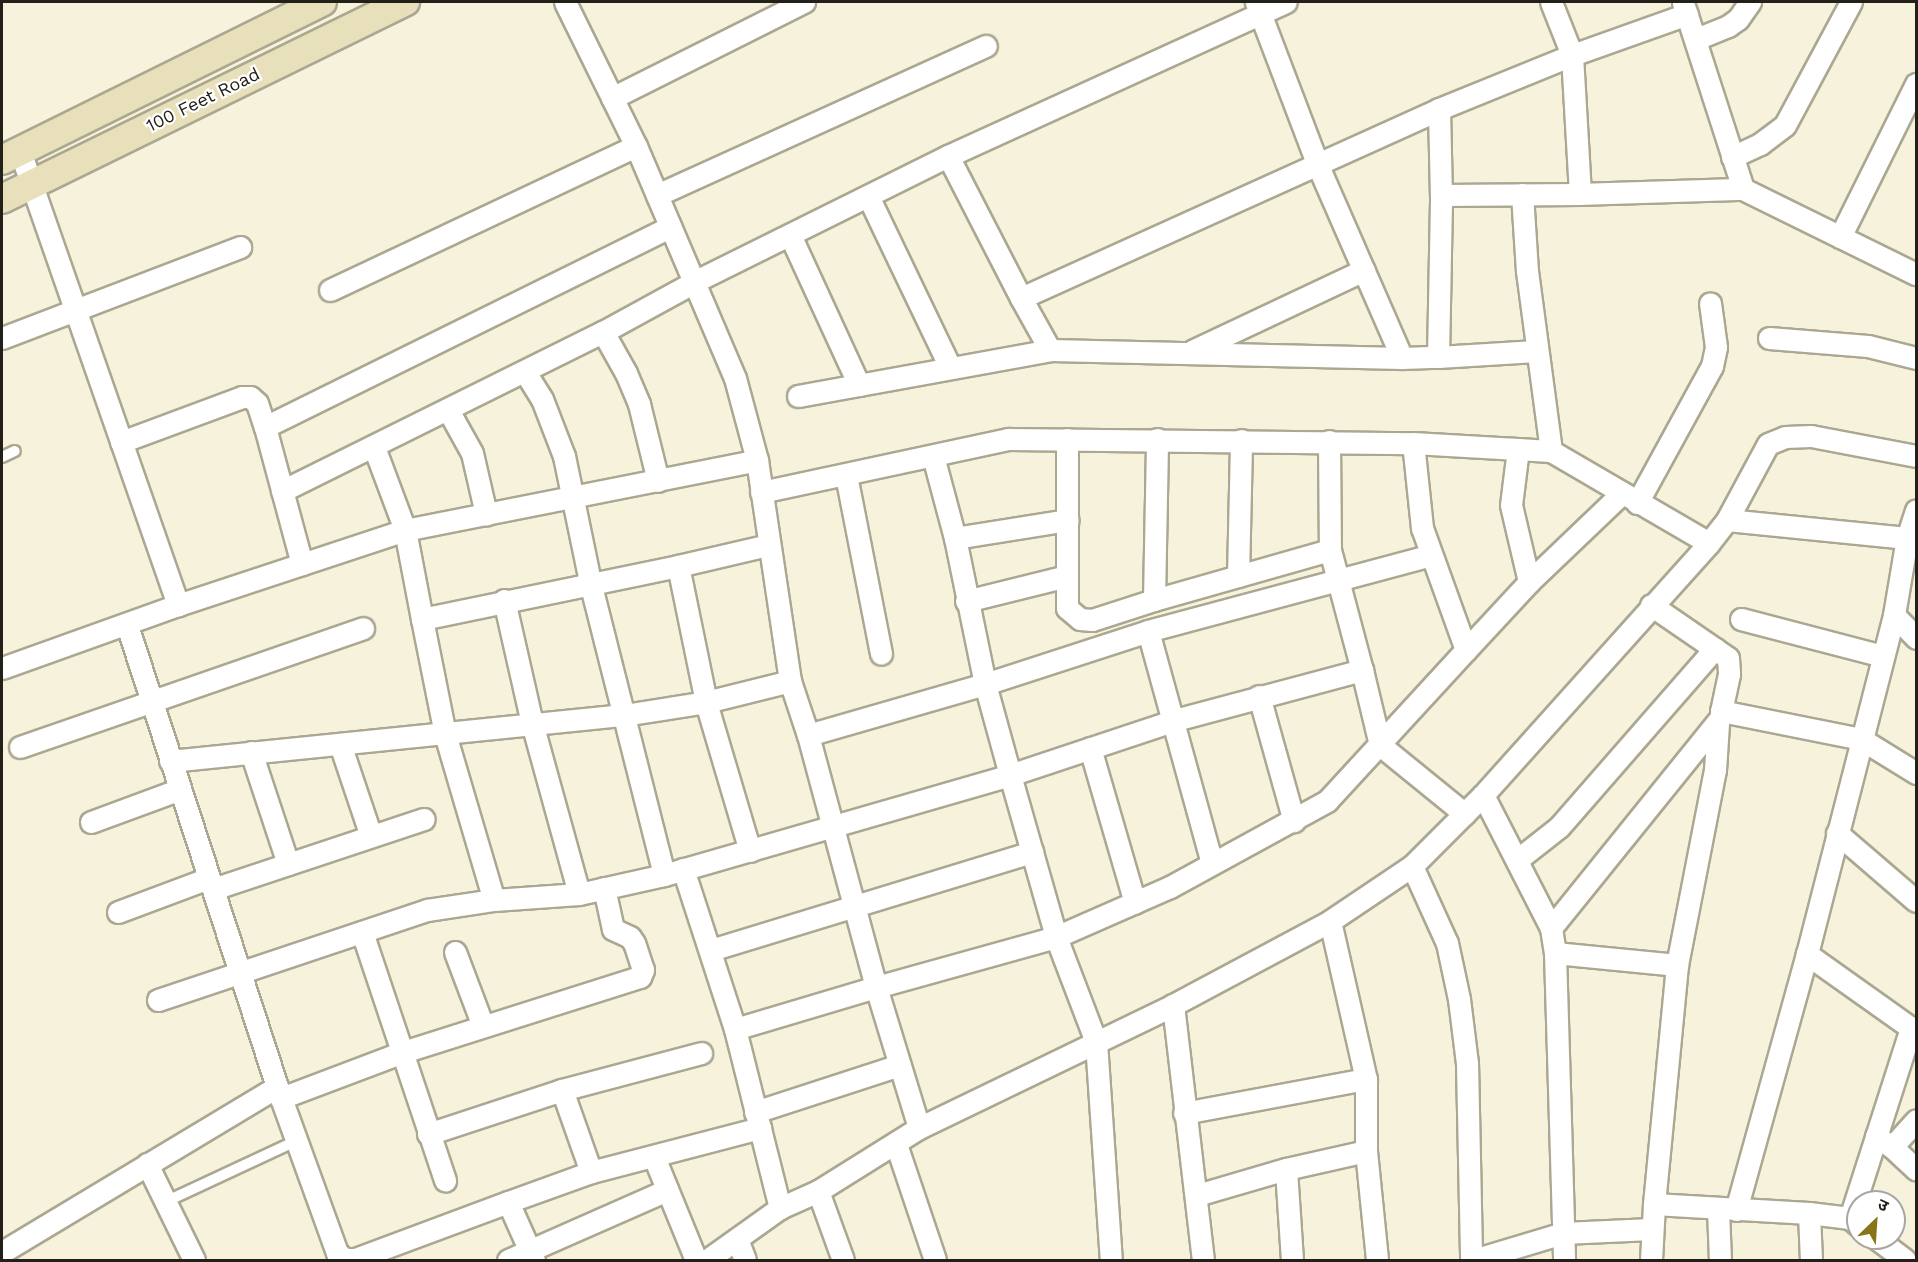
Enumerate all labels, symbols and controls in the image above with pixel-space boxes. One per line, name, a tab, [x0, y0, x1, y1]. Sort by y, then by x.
street label: 100 Feet Road	[143, 63, 263, 137]
north arrow	[1846, 1190, 1906, 1250]
text: उ	[1875, 1194, 1891, 1216]

